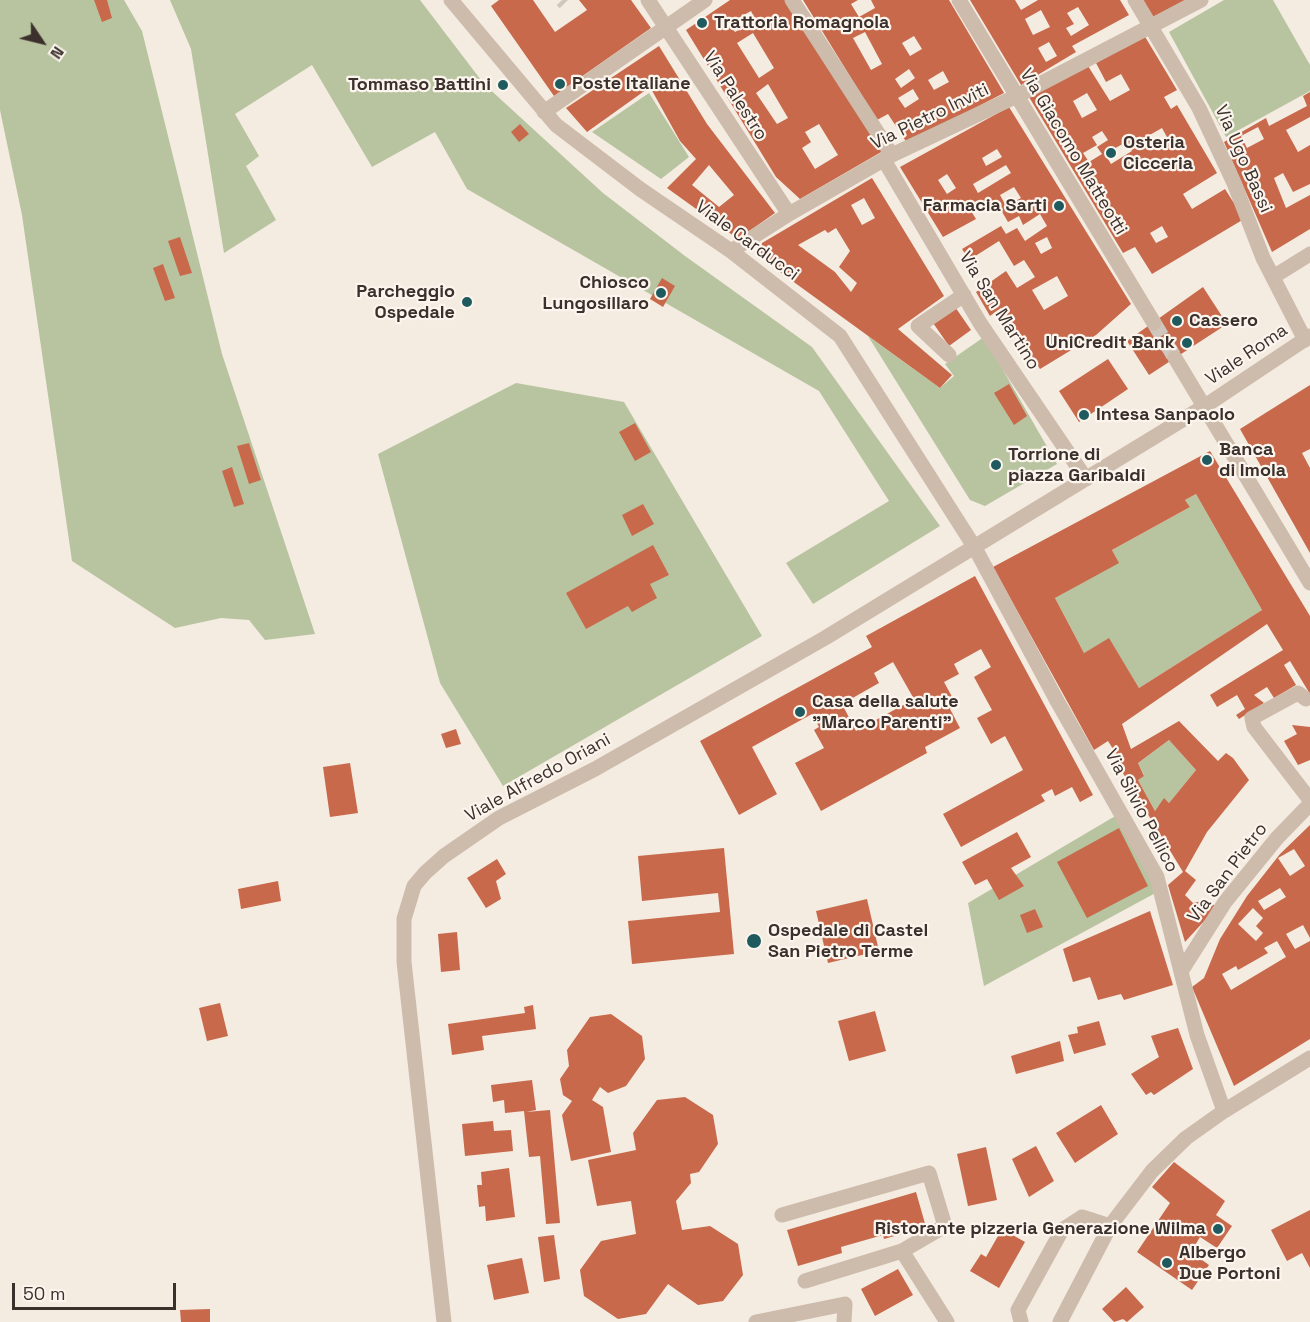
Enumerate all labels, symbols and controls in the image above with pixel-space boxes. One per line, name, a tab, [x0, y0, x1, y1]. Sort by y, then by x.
north arrow	[12, 12, 72, 72]
place label: Trattoria Romagnola	[714, 12, 889, 34]
marker: Trattoria Romagnola	[695, 16, 709, 30]
text: N	[45, 42, 69, 63]
street label: Via Palestro	[698, 47, 772, 145]
street label: Via Giacomo Matteotti	[1015, 65, 1131, 239]
place label: Poste Italiane	[572, 73, 691, 95]
place label: Tommaso Battini	[348, 74, 491, 96]
marker: Poste Italiane	[553, 77, 567, 91]
marker: Tommaso Battini	[496, 78, 510, 92]
street label: Via Pietro Inviti	[868, 79, 992, 155]
street label: Via Ugo Bassi	[1210, 102, 1276, 216]
place label: Osteria Cicceria	[1123, 132, 1193, 174]
marker: Osteria Cicceria	[1104, 146, 1118, 160]
place label: Farmacia Sarti	[923, 195, 1047, 217]
street label: Viale Carducci	[691, 196, 803, 286]
marker: Farmacia Sarti	[1052, 199, 1066, 213]
street label: Via San Martino	[954, 248, 1044, 374]
place label: Chiosco Lungosillaro	[543, 272, 649, 314]
place label: Parcheggio Ospedale	[356, 281, 455, 324]
marker: Chiosco Lungosillaro	[654, 286, 668, 300]
marker: Parcheggio Ospedale	[460, 295, 474, 309]
place label: Cassero	[1189, 310, 1258, 332]
marker: Cassero	[1170, 314, 1184, 328]
street label: Viale Roma	[1202, 320, 1292, 390]
place label: UniCredit Bank	[1046, 332, 1175, 354]
marker: UniCredit Bank	[1180, 336, 1194, 350]
place label: Intesa Sanpaolo	[1096, 404, 1235, 426]
marker: Intesa Sanpaolo	[1077, 408, 1091, 422]
place label: Banca di Imola	[1219, 439, 1286, 482]
place label: Torrione di piazza Garibaldi	[1008, 444, 1145, 486]
marker: Banca di Imola	[1200, 453, 1214, 467]
marker: Torrione di piazza Garibaldi	[989, 458, 1003, 472]
place label: Casa della salute "Marco Parenti"	[812, 691, 959, 734]
marker: Casa della salute "Marco Parenti"	[793, 705, 807, 719]
street label: Viale Alfredo Oriani	[462, 729, 614, 827]
street label: Via Silvio Pellico	[1099, 746, 1183, 876]
street label: Via San Pietro	[1184, 819, 1272, 927]
place label: Ospedale di Castel San Pietro Terme	[768, 920, 928, 962]
marker: Ospedale di Castel San Pietro Terme	[745, 932, 763, 950]
place label: Ristorante pizzeria Generazione Wilma	[875, 1218, 1206, 1240]
marker: Ristorante pizzeria Generazione Wilma	[1211, 1222, 1225, 1236]
place label: Albergo Due Portoni	[1179, 1242, 1281, 1284]
marker: Albergo Due Portoni	[1160, 1256, 1174, 1270]
scale bar	[15, 1271, 178, 1309]
text: 50 m	[23, 1282, 65, 1305]

